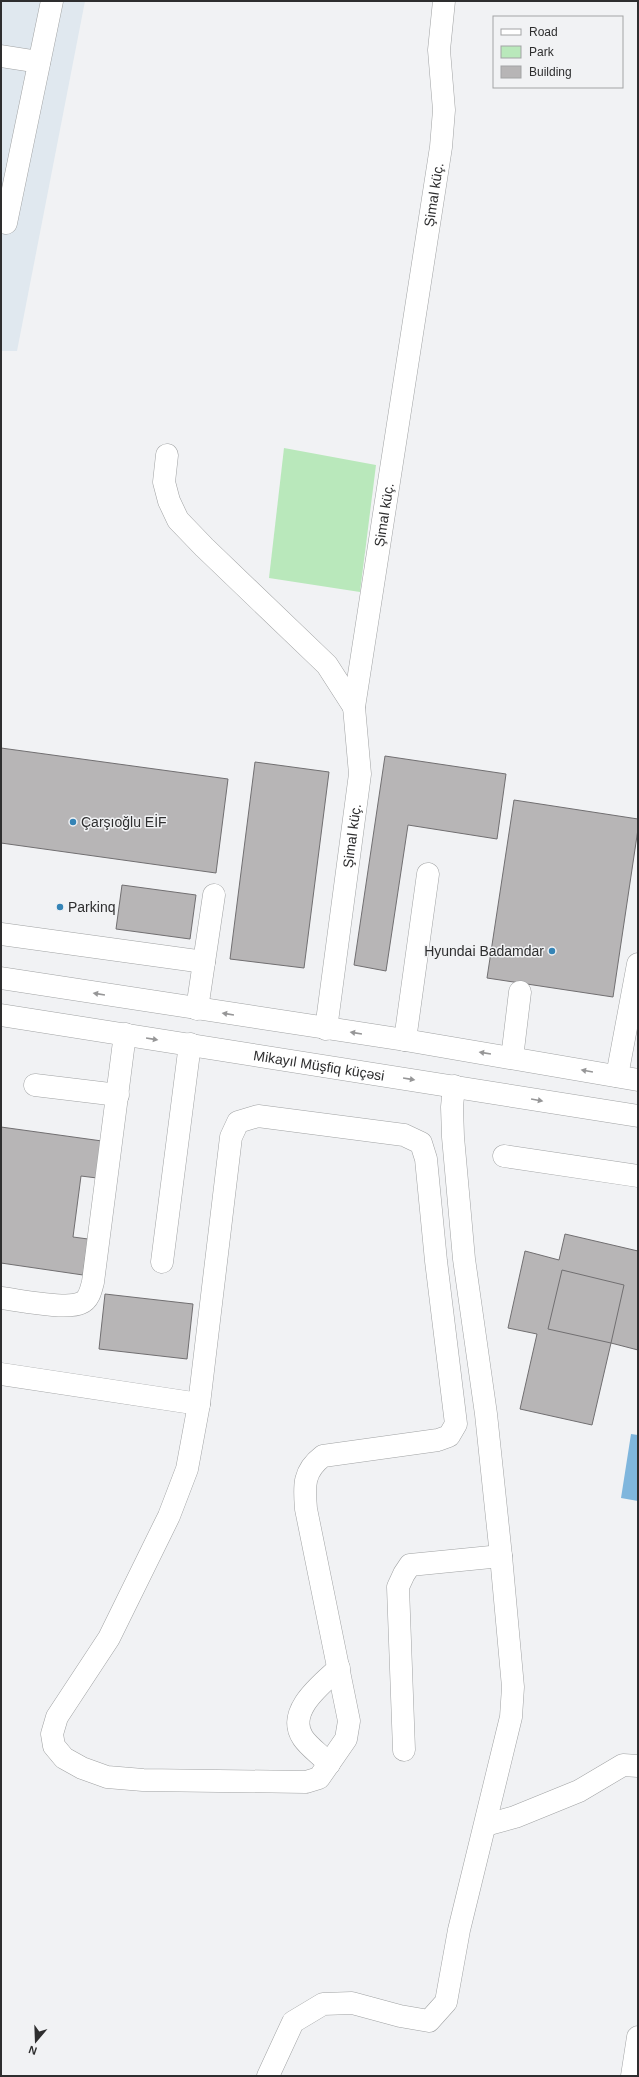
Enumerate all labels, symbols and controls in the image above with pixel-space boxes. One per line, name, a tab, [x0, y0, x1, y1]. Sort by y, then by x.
legend	[493, 16, 623, 88]
text: Road	[529, 25, 558, 39]
text: Park	[529, 45, 555, 59]
text: Building	[529, 65, 572, 79]
street label: Şimal küç.	[421, 162, 446, 228]
street label: Şimal küç.	[371, 482, 397, 548]
street label: Şimal küç.	[340, 803, 364, 869]
place label: Çarşıoğlu EİF	[81, 813, 167, 830]
marker: Çarşıoğlu EİF	[68, 817, 78, 827]
place label: Parkinq	[68, 899, 115, 915]
marker: Parkinq	[55, 902, 65, 912]
place label: Hyundai Badamdar	[424, 943, 544, 959]
marker: Hyundai Badamdar	[547, 946, 557, 956]
one-way arrow	[93, 991, 105, 997]
one-way arrow	[222, 1011, 234, 1017]
one-way arrow	[350, 1030, 362, 1036]
one-way arrow	[146, 1036, 158, 1042]
street label: Mikayıl Müşfiq küçəsi	[252, 1047, 386, 1084]
one-way arrow	[479, 1050, 491, 1056]
one-way arrow	[581, 1068, 594, 1074]
one-way arrow	[403, 1076, 415, 1082]
one-way arrow	[531, 1097, 543, 1103]
north arrow	[16, 2021, 56, 2061]
text: N	[27, 2043, 38, 2057]

